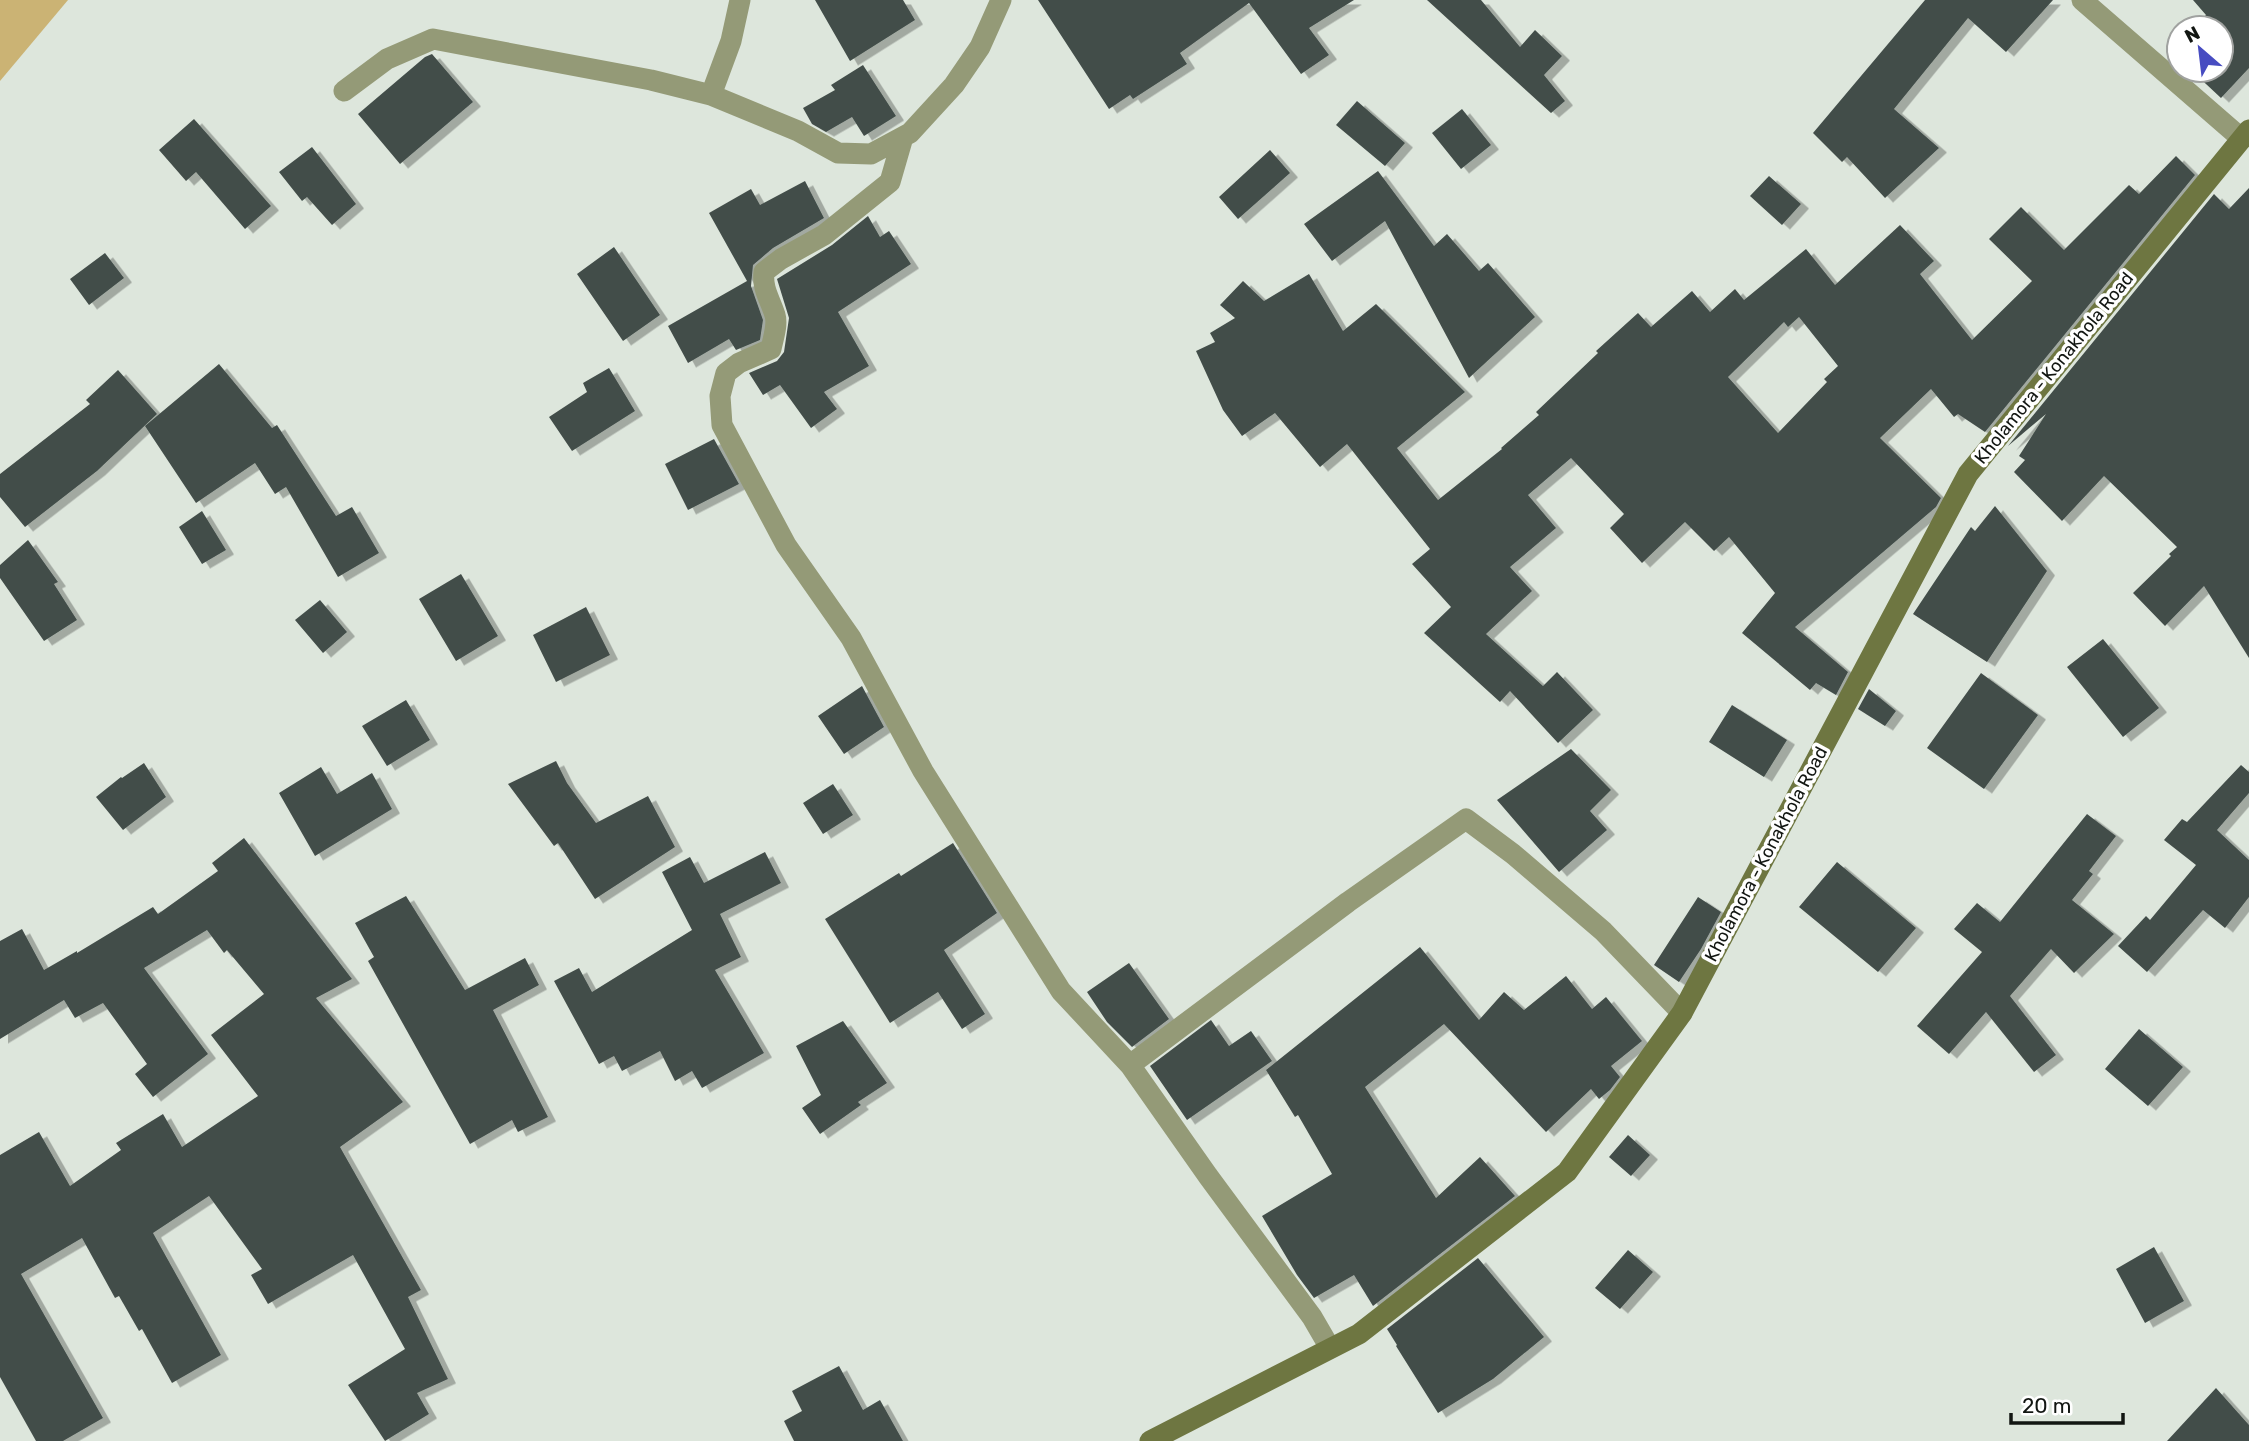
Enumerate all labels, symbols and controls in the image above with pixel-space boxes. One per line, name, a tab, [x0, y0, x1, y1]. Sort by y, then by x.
north arrow	[2165, 14, 2235, 84]
text: N	[2181, 21, 2204, 48]
street label: Kholamora - Konakhola Road	[1970, 268, 2138, 468]
street label: Kholamora - Konakhola Road	[1700, 743, 1832, 965]
scale bar	[2011, 1382, 2123, 1426]
text: 20 m	[2022, 1393, 2071, 1418]

